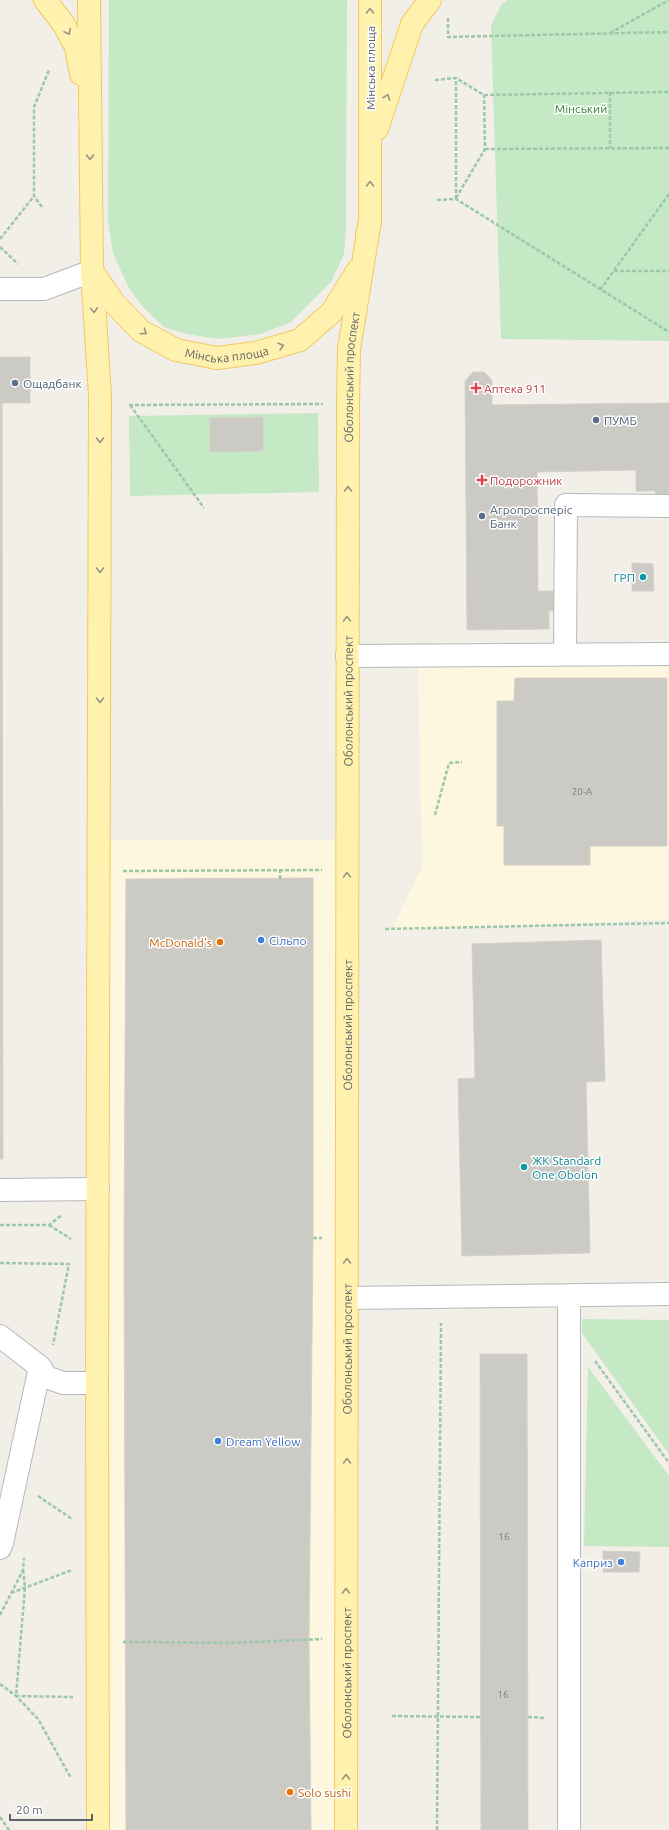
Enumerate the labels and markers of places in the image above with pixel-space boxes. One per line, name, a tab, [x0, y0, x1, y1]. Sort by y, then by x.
place label: Ощадбанк	[23, 377, 82, 390]
marker: Ощадбанк	[10, 378, 20, 388]
place label: Аптека 911	[484, 382, 546, 395]
marker: Аптека 911	[471, 383, 481, 393]
place label: ПУМБ	[604, 414, 637, 427]
marker: ПУМБ	[591, 415, 601, 425]
place label: Подорожник	[490, 474, 562, 487]
marker: Подорожник	[477, 475, 487, 485]
place label: Агропросперіс Банк	[490, 503, 573, 530]
marker: Агропросперіс Банк	[477, 511, 487, 521]
place label: ГРП	[614, 571, 635, 584]
marker: ГРП	[638, 572, 648, 582]
place label: Сільпо	[269, 934, 306, 947]
marker: Сільпо	[256, 935, 266, 945]
place label: McDonald's	[149, 936, 212, 949]
marker: McDonald's	[215, 937, 225, 947]
place label: ЖК Standard One Obolon	[532, 1154, 601, 1181]
marker: ЖК Standard One Obolon	[519, 1162, 529, 1172]
place label: Dream Yellow	[226, 1435, 301, 1448]
marker: Dream Yellow	[213, 1436, 223, 1446]
place label: Каприз	[573, 1556, 613, 1569]
marker: Каприз	[616, 1557, 626, 1567]
place label: Solo sushi	[298, 1786, 351, 1799]
marker: Solo sushi	[285, 1787, 295, 1797]

